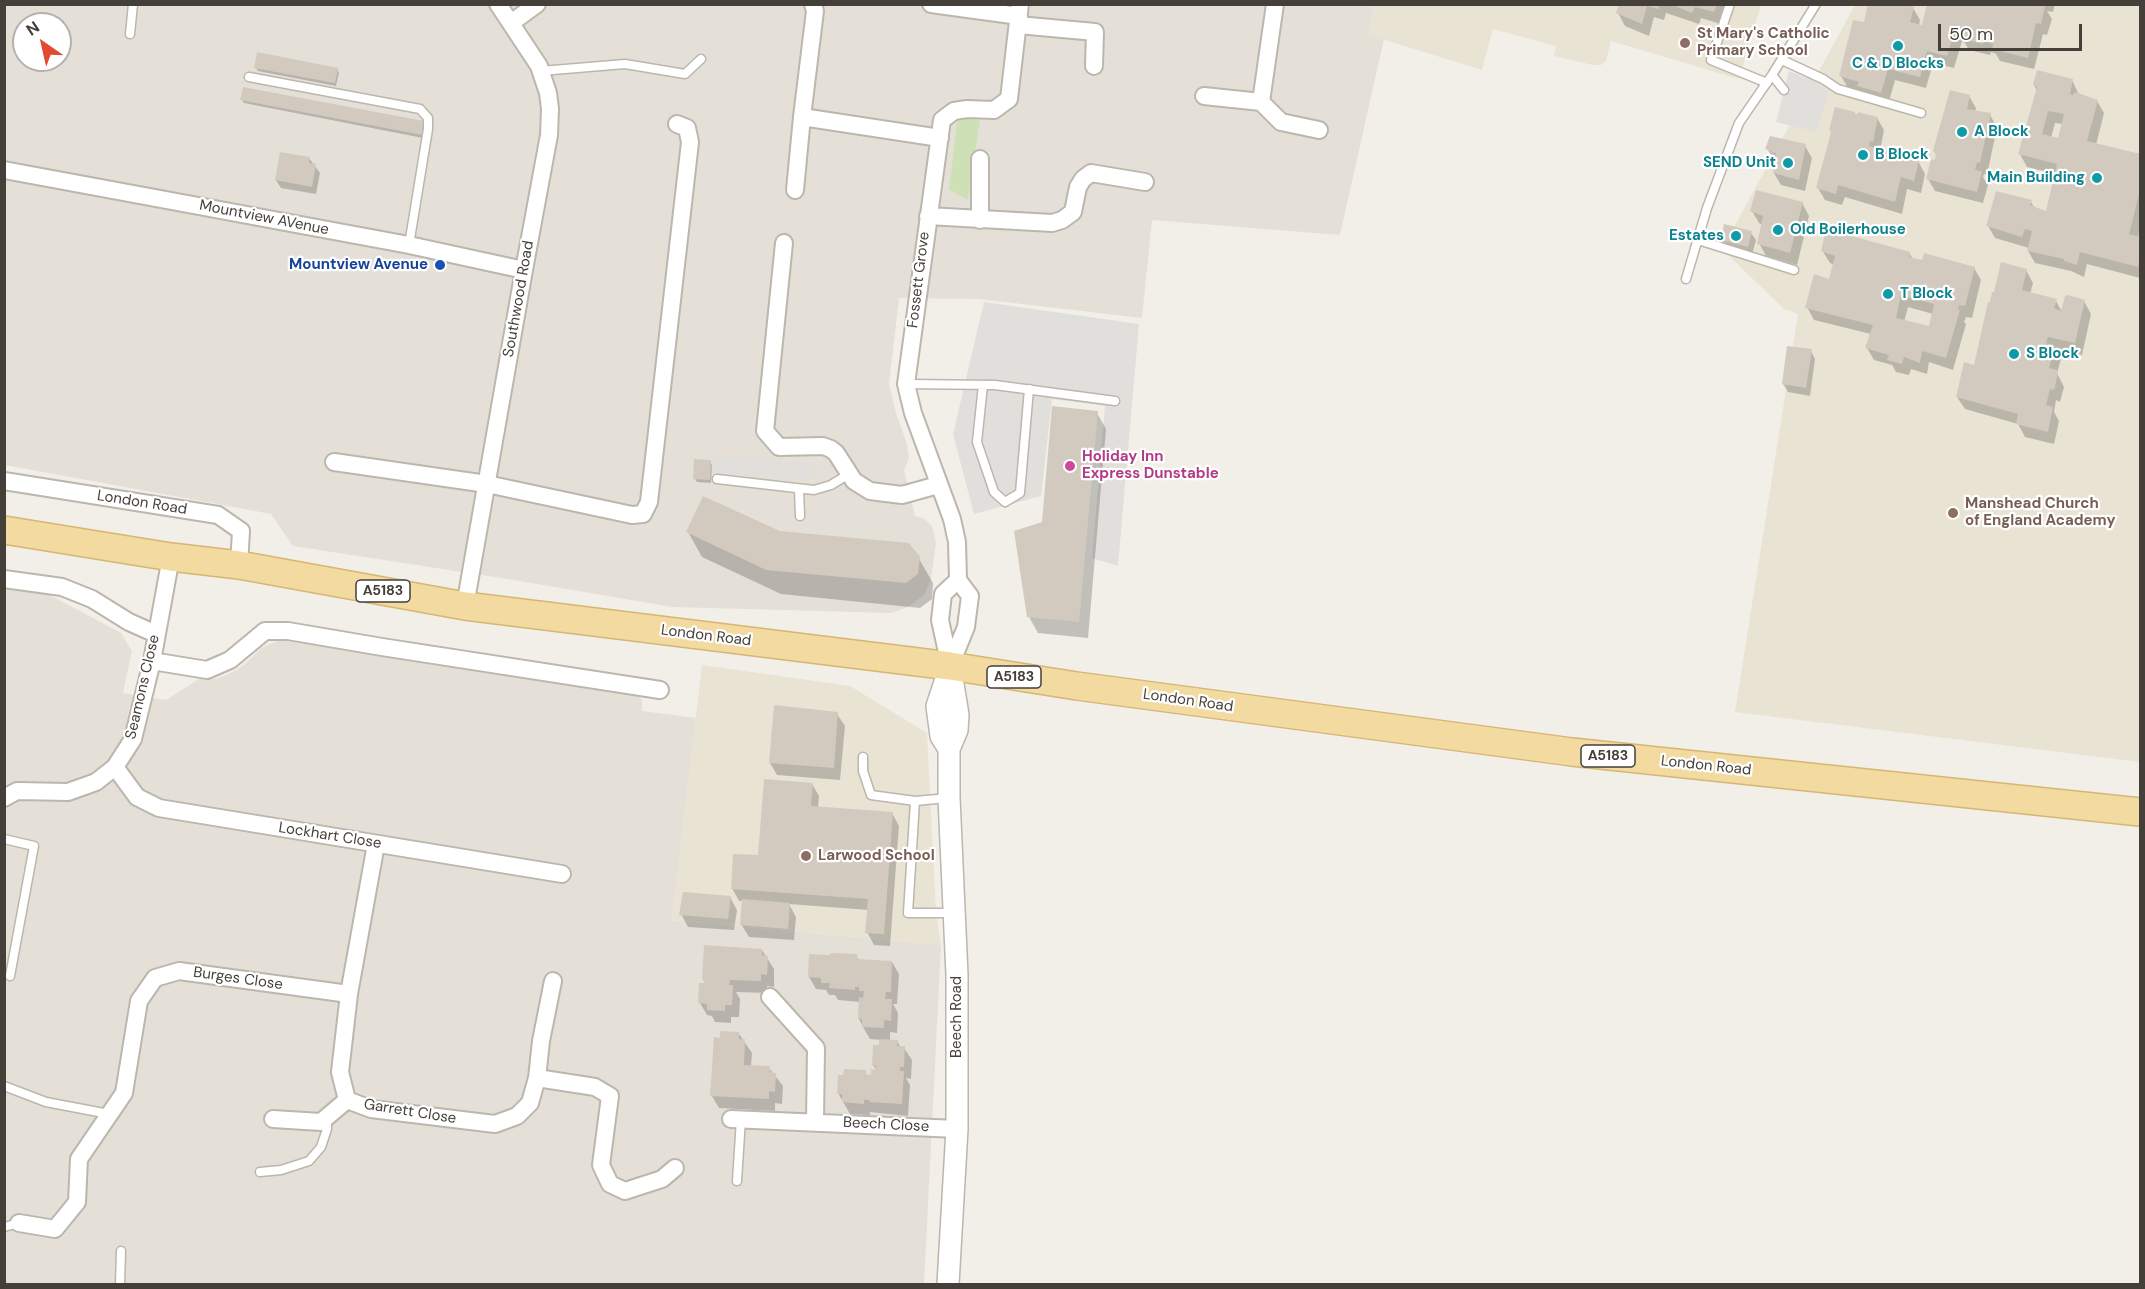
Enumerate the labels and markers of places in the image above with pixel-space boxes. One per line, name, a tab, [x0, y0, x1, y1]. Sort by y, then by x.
place label: St Mary's Catholic Primary School	[1697, 25, 1830, 60]
marker: St Mary's Catholic Primary School	[1678, 36, 1692, 50]
marker: C & D Blocks	[1891, 39, 1905, 53]
place label: C & D Blocks	[1852, 55, 1944, 73]
place label: A Block	[1974, 123, 2029, 141]
marker: A Block	[1955, 125, 1969, 139]
place label: B Block	[1875, 146, 1929, 164]
marker: B Block	[1856, 148, 1870, 162]
place label: SEND Unit	[1703, 154, 1776, 172]
marker: SEND Unit	[1781, 156, 1795, 170]
place label: Main Building	[1987, 169, 2085, 187]
marker: Main Building	[2090, 171, 2104, 185]
place label: Old Boilerhouse	[1790, 221, 1906, 239]
marker: Old Boilerhouse	[1771, 223, 1785, 237]
place label: Estates	[1669, 227, 1724, 245]
marker: Estates	[1729, 229, 1743, 243]
place label: Mountview Avenue	[289, 256, 428, 274]
marker: Mountview Avenue	[433, 258, 447, 272]
place label: T Block	[1900, 285, 1953, 303]
marker: T Block	[1881, 287, 1895, 301]
place label: S Block	[2026, 345, 2079, 363]
marker: S Block	[2007, 347, 2021, 361]
place label: Holiday Inn Express Dunstable	[1082, 448, 1219, 483]
marker: Holiday Inn Express Dunstable	[1063, 459, 1077, 473]
place label: Manshead Church of England Academy	[1965, 495, 2116, 530]
marker: Manshead Church of England Academy	[1946, 506, 1960, 520]
place label: Larwood School	[818, 847, 935, 865]
marker: Larwood School	[799, 849, 813, 863]

